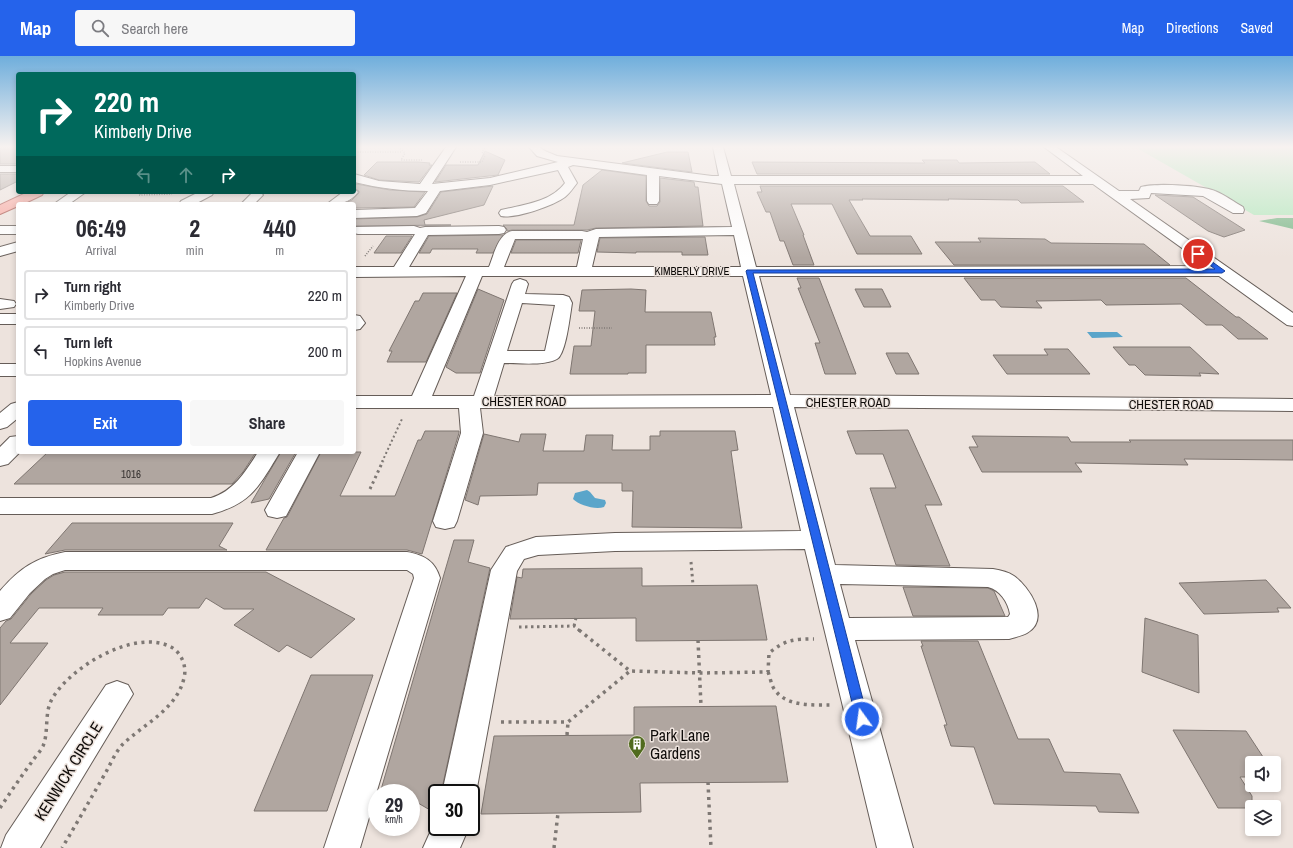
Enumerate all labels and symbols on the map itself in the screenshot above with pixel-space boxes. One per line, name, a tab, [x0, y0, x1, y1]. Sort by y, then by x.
pin	[1181, 237, 1215, 271]
street label: KIMBERLY DRIVE	[655, 264, 729, 278]
street label: CHESTER ROAD	[482, 393, 567, 410]
street label: CHESTER ROAD	[806, 394, 891, 411]
street label: CHESTER ROAD	[1129, 396, 1214, 413]
house number: 1016	[121, 467, 141, 481]
position arrow	[841, 698, 883, 740]
street label: KENWICK CIRCLE	[29, 717, 107, 825]
place label: Park Lane Gardens	[650, 724, 710, 764]
building icon: Park Lane Gardens	[627, 734, 647, 759]
speed limit sign: 30	[428, 784, 480, 836]

